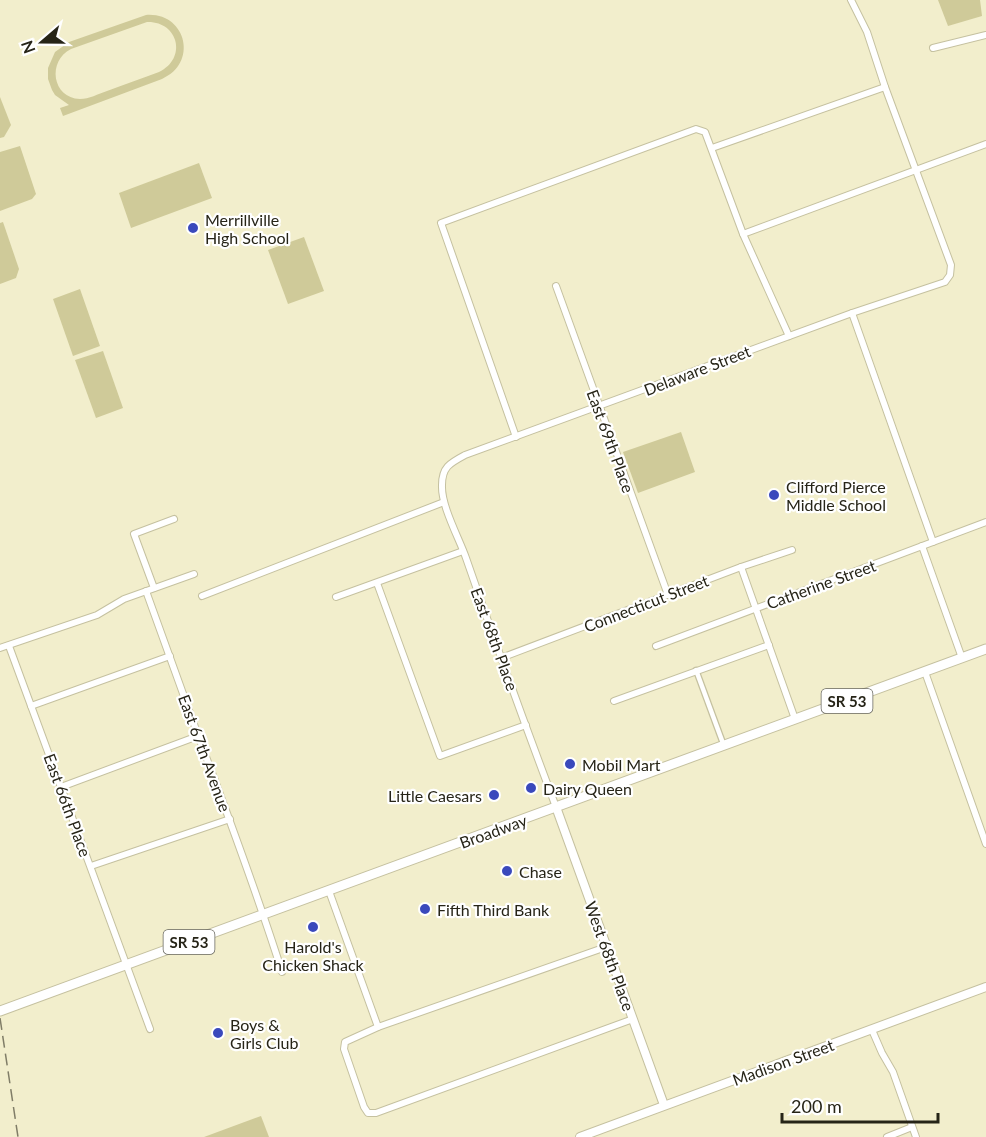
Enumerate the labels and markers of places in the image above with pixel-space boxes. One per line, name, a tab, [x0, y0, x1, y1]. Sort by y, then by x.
place label: Merrillville High School	[205, 210, 289, 247]
marker: Merrillville High School	[186, 221, 200, 235]
place label: Clifford Pierce Middle School	[786, 477, 886, 514]
marker: Clifford Pierce Middle School	[767, 488, 781, 502]
place label: Mobil Mart	[582, 755, 661, 774]
marker: Mobil Mart	[563, 757, 577, 771]
place label: Dairy Queen	[543, 779, 632, 798]
marker: Dairy Queen	[524, 781, 538, 795]
place label: Little Caesars	[388, 786, 482, 805]
marker: Little Caesars	[487, 788, 501, 802]
place label: Chase	[519, 862, 562, 881]
marker: Chase	[500, 864, 514, 878]
place label: Fifth Third Bank	[437, 900, 550, 919]
marker: Fifth Third Bank	[418, 902, 432, 916]
marker: Harold's Chicken Shack	[306, 920, 320, 934]
place label: Harold's Chicken Shack	[262, 937, 365, 974]
place label: Boys & Girls Club	[230, 1015, 298, 1052]
marker: Boys & Girls Club	[211, 1026, 225, 1040]

